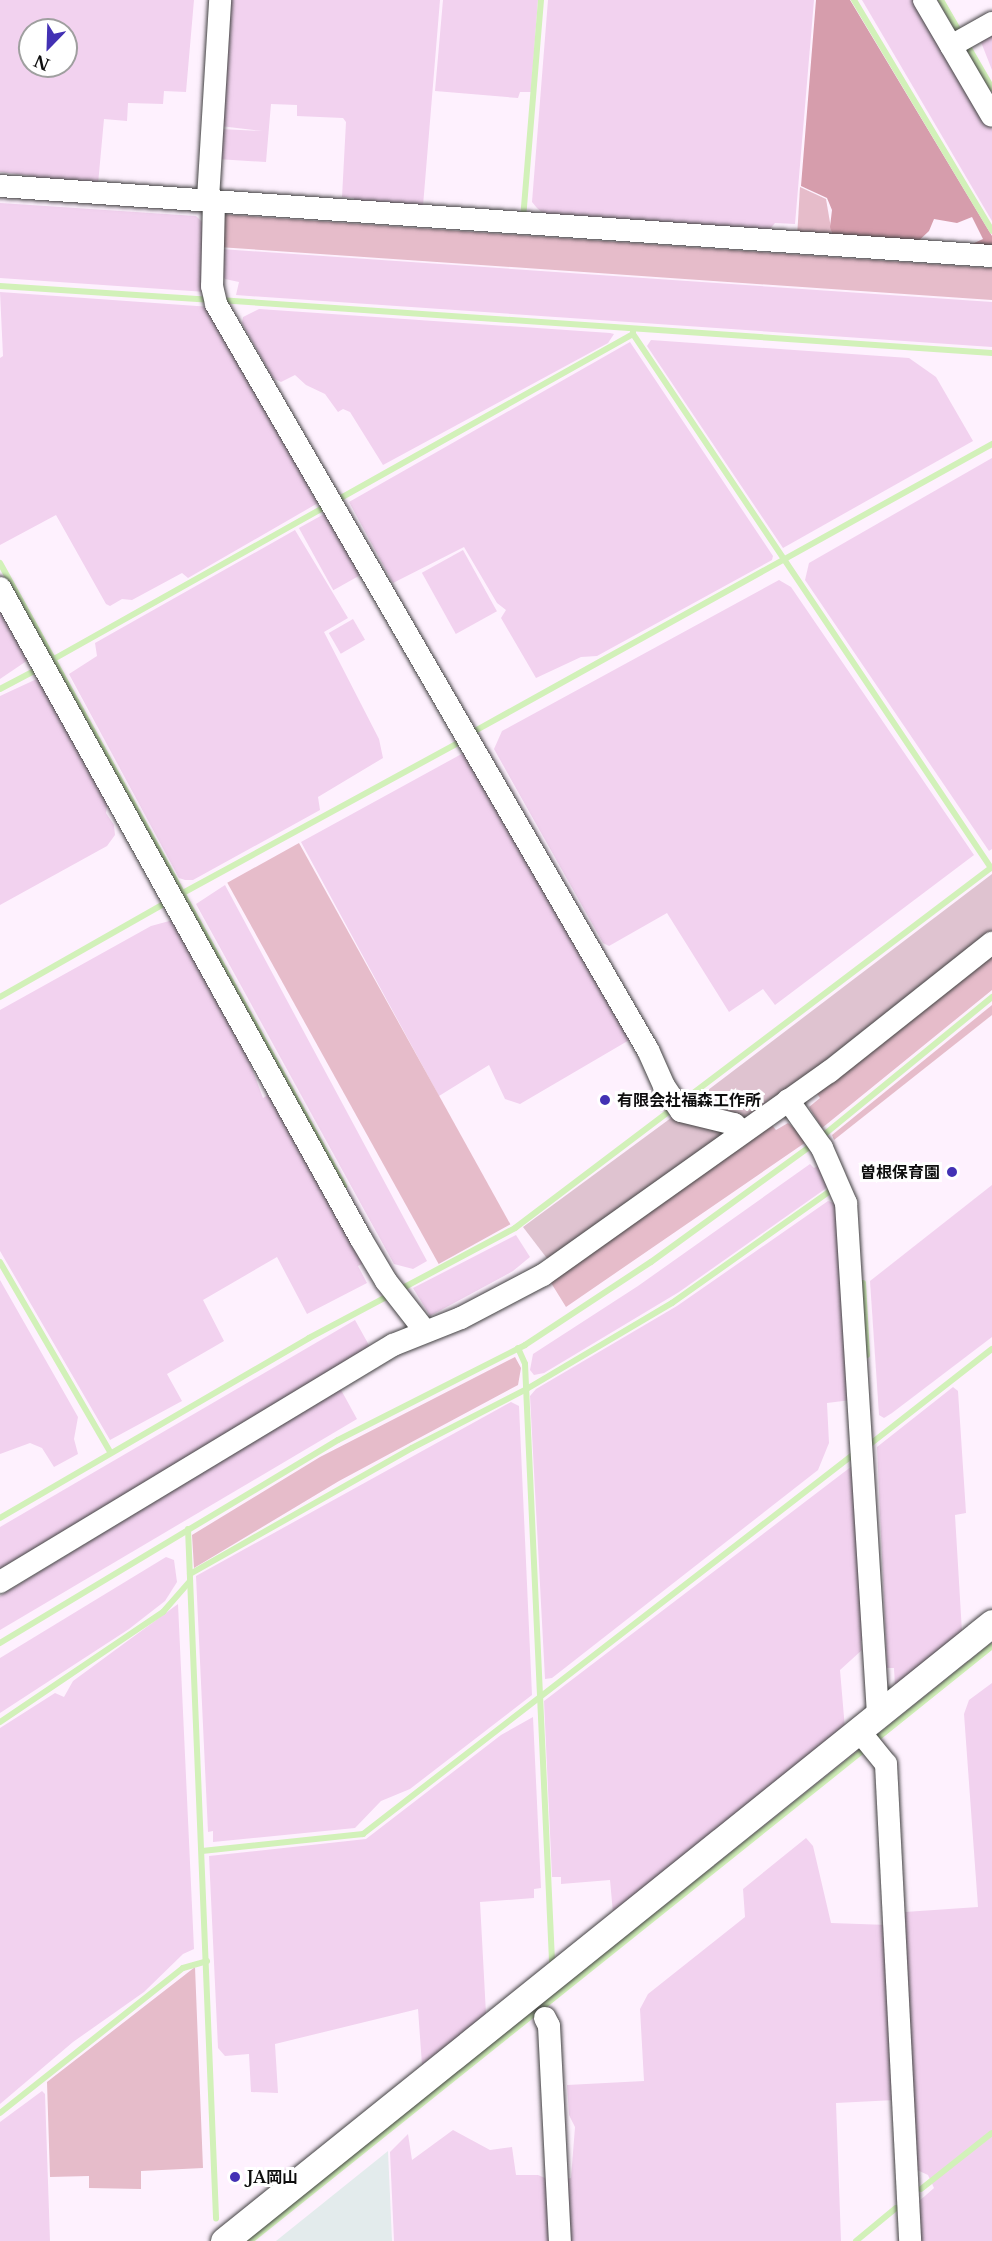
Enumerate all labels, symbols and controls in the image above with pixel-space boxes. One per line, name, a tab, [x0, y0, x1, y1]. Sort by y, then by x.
north arrow	[18, 18, 78, 78]
text: N	[31, 51, 53, 75]
place label: 有限会社福森工作所	[617, 1090, 761, 1110]
marker: 有限会社福森工作所	[598, 1093, 612, 1107]
place label: 曽根保育園	[860, 1162, 940, 1182]
marker: 曽根保育園	[945, 1165, 959, 1179]
place label: JA岡山	[247, 2167, 298, 2187]
marker: JA岡山	[228, 2170, 242, 2184]

